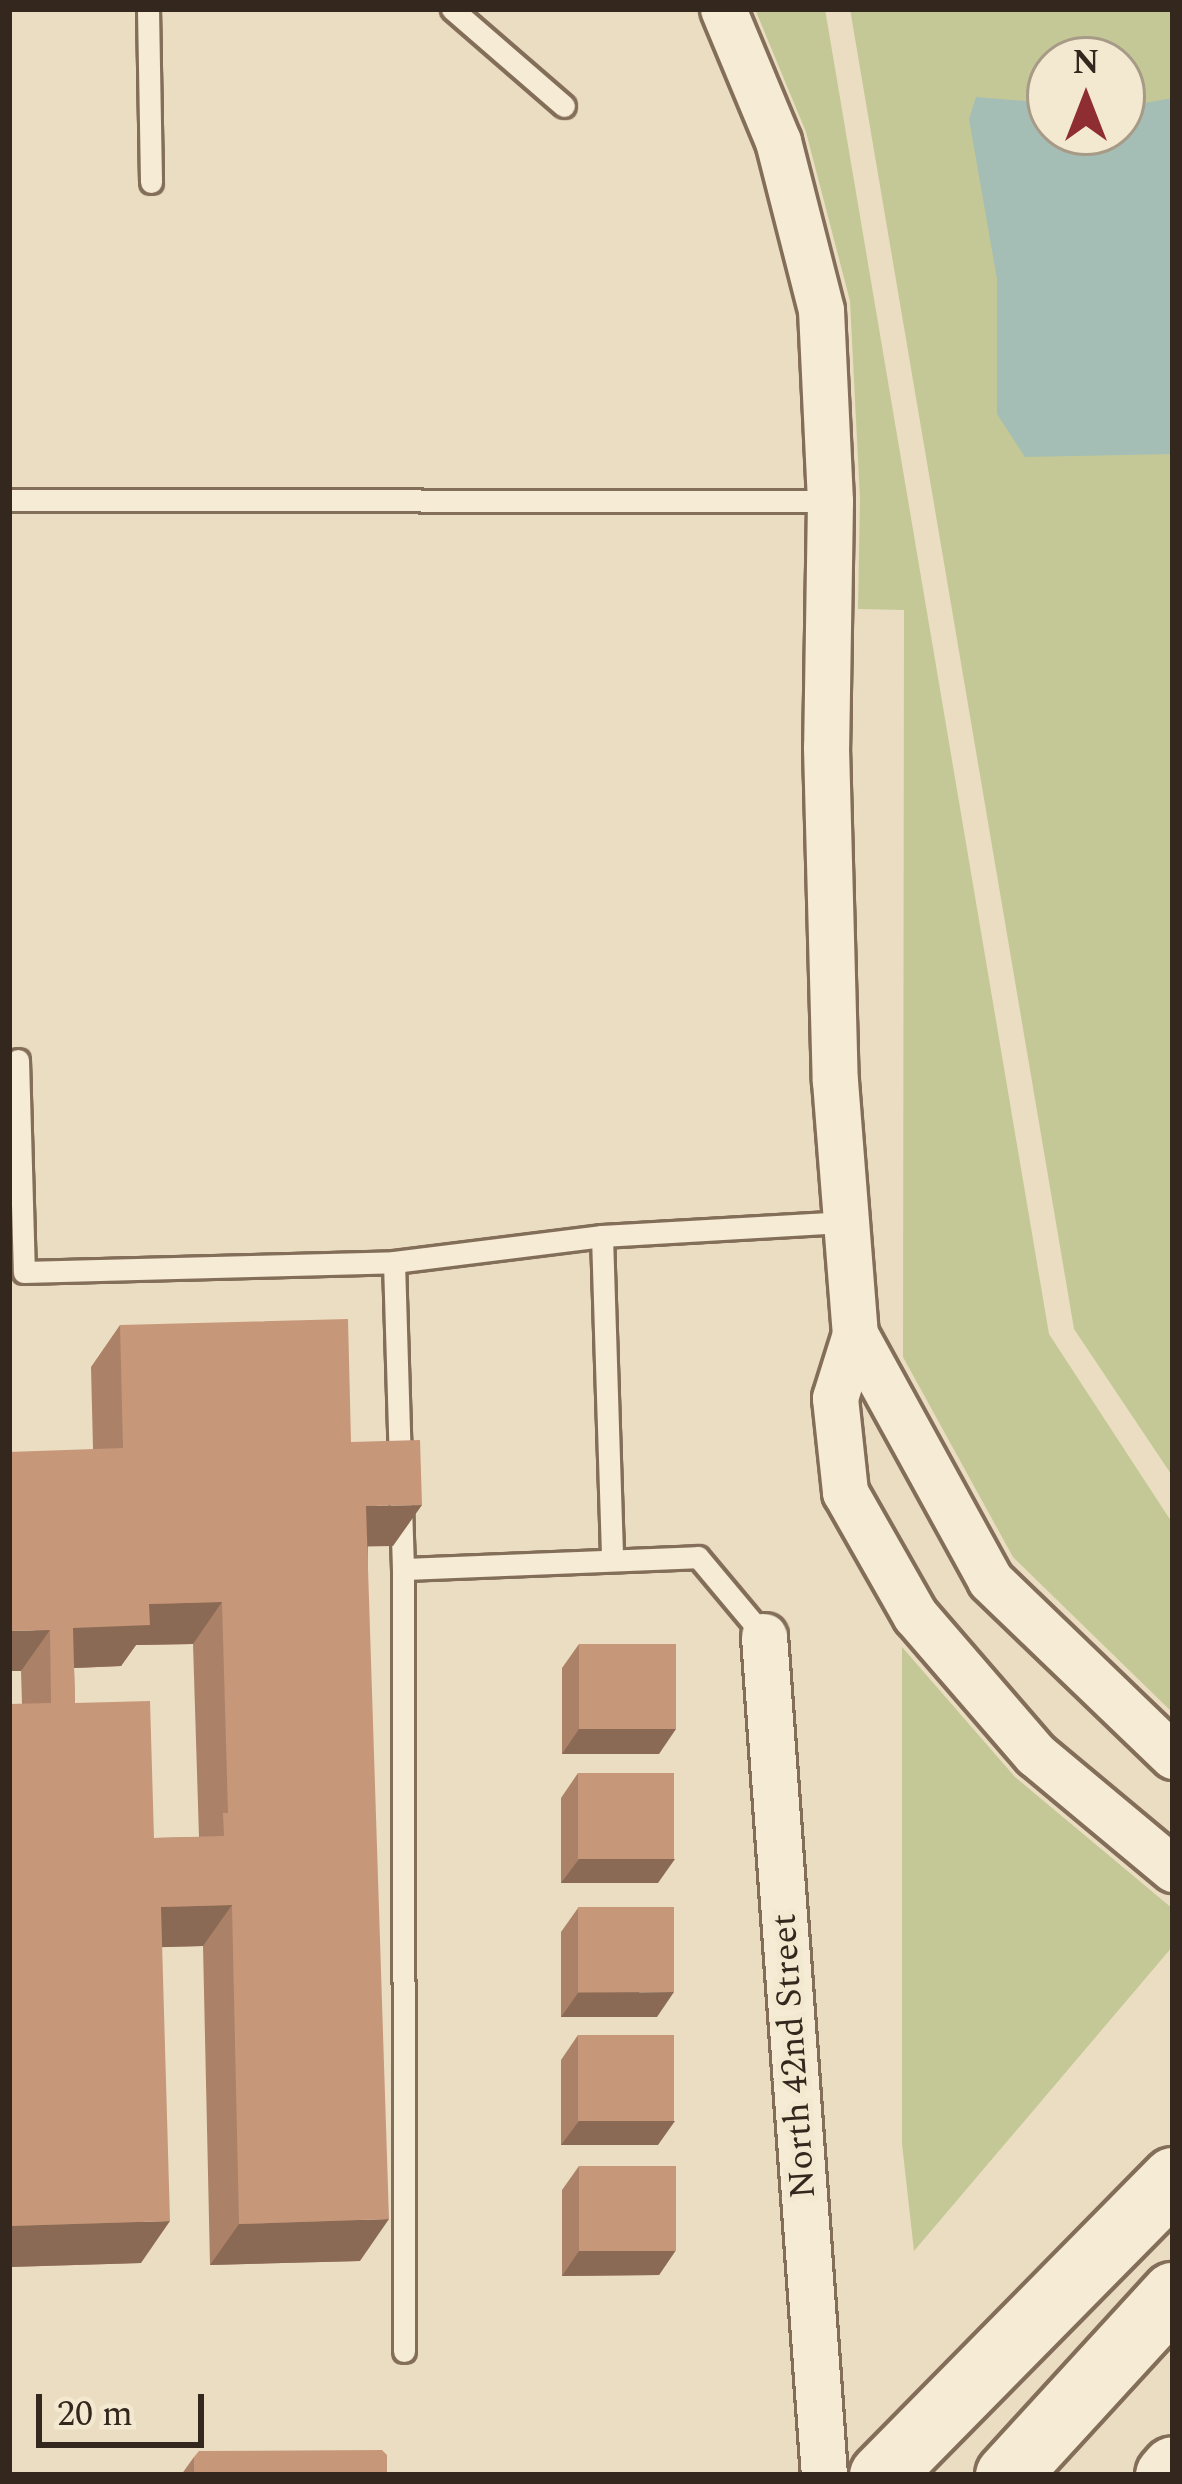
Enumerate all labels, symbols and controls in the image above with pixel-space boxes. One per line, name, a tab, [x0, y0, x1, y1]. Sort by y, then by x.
north arrow	[1026, 36, 1146, 156]
text: N	[1073, 38, 1099, 88]
street label: North 42nd Street	[762, 1912, 826, 2200]
scale bar	[42, 2370, 210, 2444]
text: 20 m	[57, 2387, 133, 2442]

